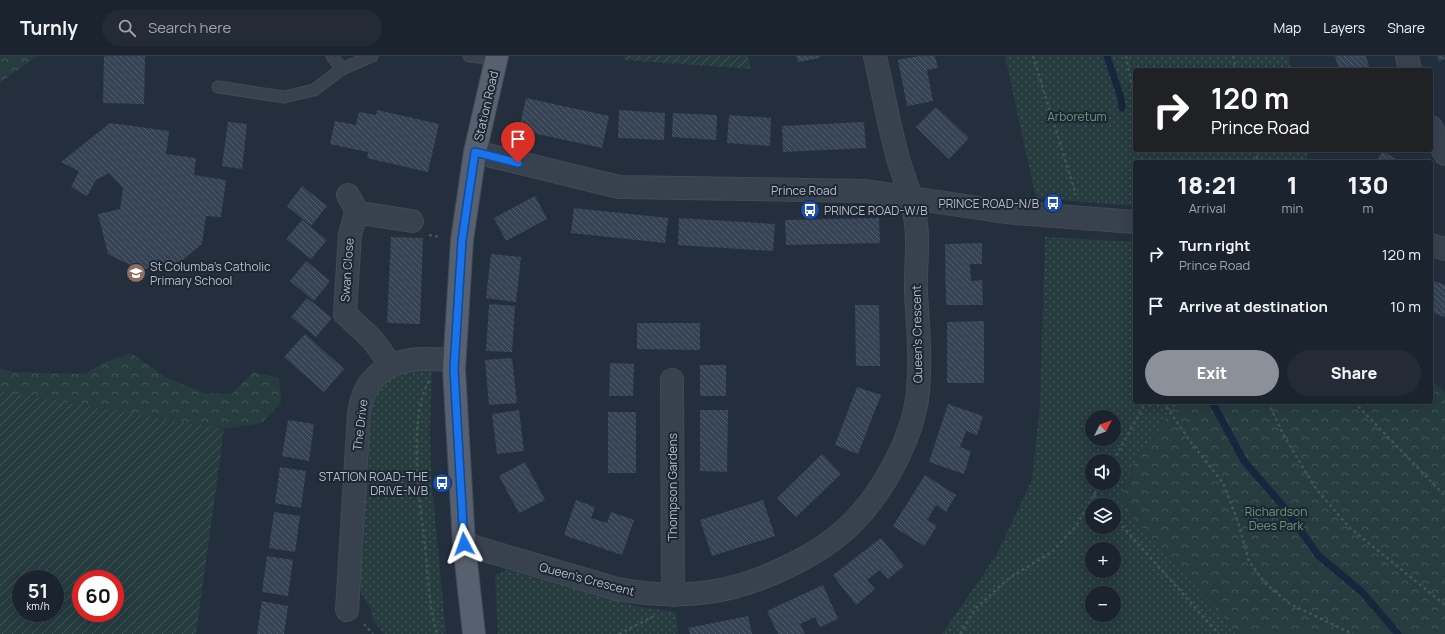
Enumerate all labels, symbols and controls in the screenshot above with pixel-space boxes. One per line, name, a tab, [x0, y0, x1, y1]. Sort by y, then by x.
search box	[102, 10, 382, 46]
text: Turnly	[20, 15, 78, 41]
icon: search	[116, 17, 138, 39]
text: Search here	[148, 17, 231, 38]
text: Map	[1273, 18, 1301, 37]
text: Layers	[1323, 18, 1365, 37]
text: Share	[1387, 18, 1425, 37]
street label: Station Road	[470, 69, 502, 143]
text: 120 m	[1211, 79, 1289, 117]
icon: right	[1145, 84, 1197, 136]
park label: Arboretum	[1047, 108, 1107, 125]
text: Prince Road	[1211, 115, 1310, 139]
pin	[501, 122, 535, 163]
icon: arrive	[507, 128, 529, 150]
text: 18:21	[1177, 168, 1237, 201]
text: 1	[1287, 168, 1298, 201]
text: 130	[1347, 168, 1389, 201]
street label: Prince Road	[771, 182, 837, 199]
bus stop icon: PRINCE ROAD-N/B	[1042, 192, 1064, 214]
place label: PRINCE ROAD-N/B	[938, 195, 1039, 212]
bus stop icon: PRINCE ROAD-W/B	[799, 199, 821, 221]
text: Arrival	[1189, 199, 1226, 217]
text: min	[1281, 199, 1303, 217]
text: m	[1363, 199, 1374, 217]
place label: PRINCE ROAD-W/B	[824, 202, 928, 219]
text: Turn right	[1179, 235, 1250, 256]
street label: Swan Close	[336, 237, 358, 303]
icon: right	[1145, 243, 1167, 265]
text: 120 m	[1382, 244, 1421, 265]
text: Prince Road	[1179, 256, 1250, 274]
place label: St Columba's Catholic Primary School	[150, 258, 271, 289]
school or university icon: St Columba's Catholic Primary School	[125, 262, 147, 284]
street label: Queen's Crescent	[908, 285, 926, 383]
icon: arrive	[1145, 295, 1167, 317]
text: Arrive at destination	[1179, 296, 1328, 317]
text: 10 m	[1390, 296, 1421, 317]
button: Exit	[1145, 350, 1279, 396]
button: Share	[1287, 350, 1421, 396]
street label: The Drive	[348, 398, 372, 452]
north arrow	[1085, 410, 1121, 446]
map controls	[1085, 410, 1121, 622]
street label: Thompson Gardens	[664, 433, 681, 541]
button: sound	[1085, 454, 1121, 490]
place label: STATION ROAD-THE DRIVE-N/B	[319, 468, 428, 499]
bus stop icon: STATION ROAD-THE DRIVE-N/B	[431, 472, 453, 494]
button: layers	[1085, 498, 1121, 534]
park label: Richardson Dees Park	[1245, 503, 1307, 534]
position arrow	[443, 523, 485, 565]
button: +	[1085, 542, 1121, 578]
street label: Queen's Crescent	[537, 558, 637, 600]
speed limit sign: 60	[72, 570, 124, 622]
text: 51	[28, 577, 48, 604]
button: −	[1085, 586, 1121, 622]
text: km/h	[26, 599, 50, 613]

